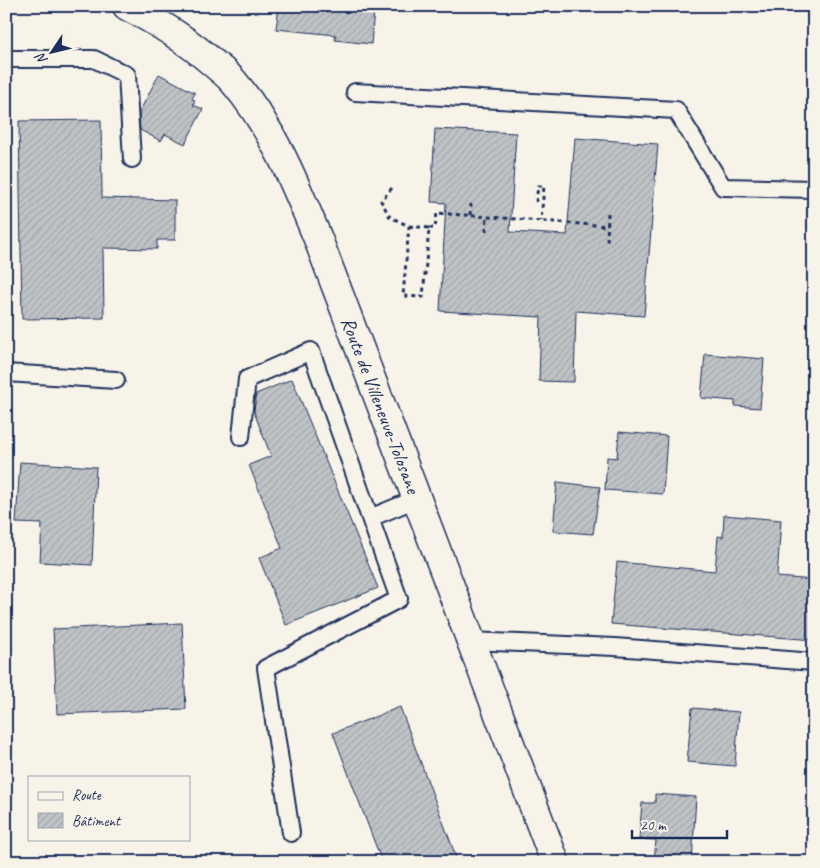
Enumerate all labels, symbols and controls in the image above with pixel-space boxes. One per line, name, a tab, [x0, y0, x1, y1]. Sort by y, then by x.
north arrow	[28, 28, 78, 78]
text: N	[31, 49, 51, 68]
street label: Route de Villeneuve-Tolosane	[335, 313, 426, 498]
legend	[28, 776, 190, 840]
text: Route	[72, 786, 102, 805]
scale bar	[632, 808, 728, 840]
text: Bâtiment	[72, 812, 122, 831]
text: 20 m	[640, 816, 667, 835]

